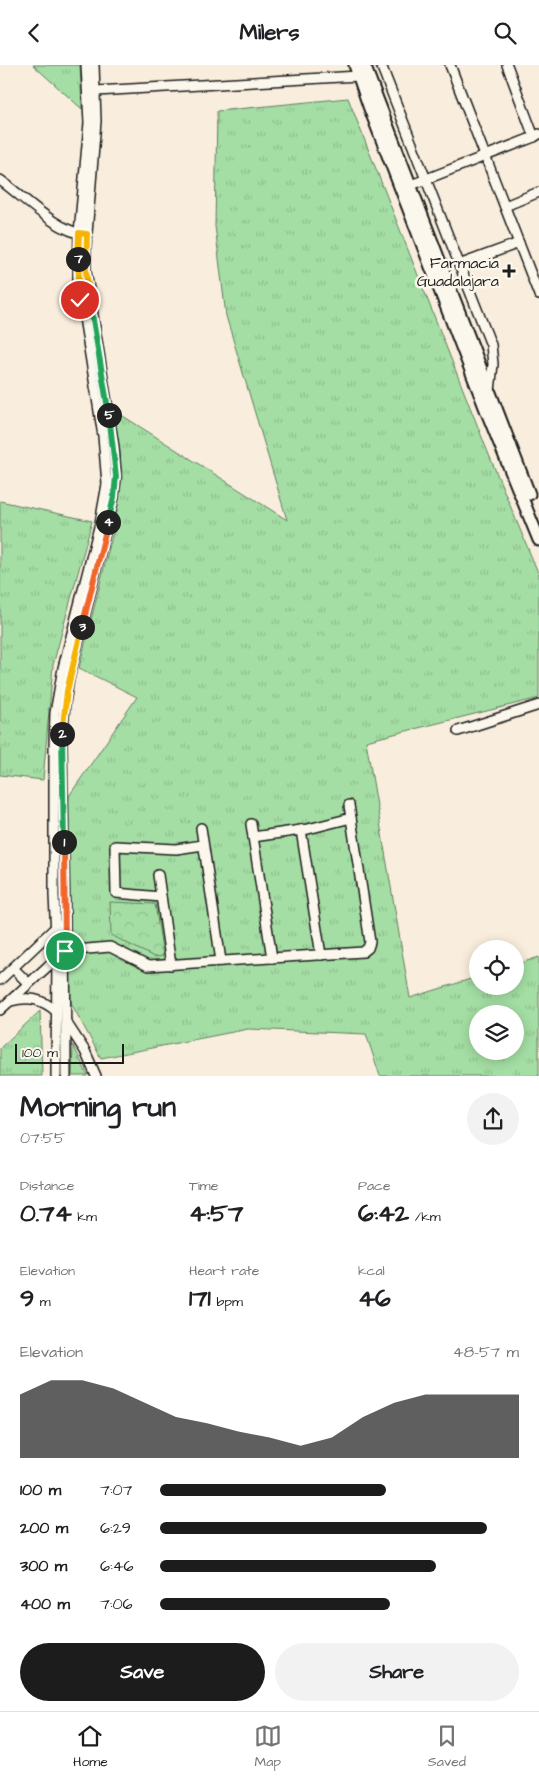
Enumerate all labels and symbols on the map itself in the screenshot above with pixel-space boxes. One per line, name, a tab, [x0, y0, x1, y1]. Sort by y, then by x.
pin: 7	[66, 247, 90, 271]
place label: Farmacia Guadalajara	[417, 252, 499, 292]
marker: Farmacia Guadalajara	[503, 265, 515, 277]
pin	[59, 279, 101, 321]
pin: 5	[96, 403, 122, 427]
pin: 4	[96, 509, 120, 535]
pin: 3	[70, 615, 94, 639]
pin: 2	[50, 721, 74, 747]
pin: 1	[52, 829, 76, 855]
pin	[44, 930, 86, 972]
scale bar	[15, 1041, 124, 1064]

